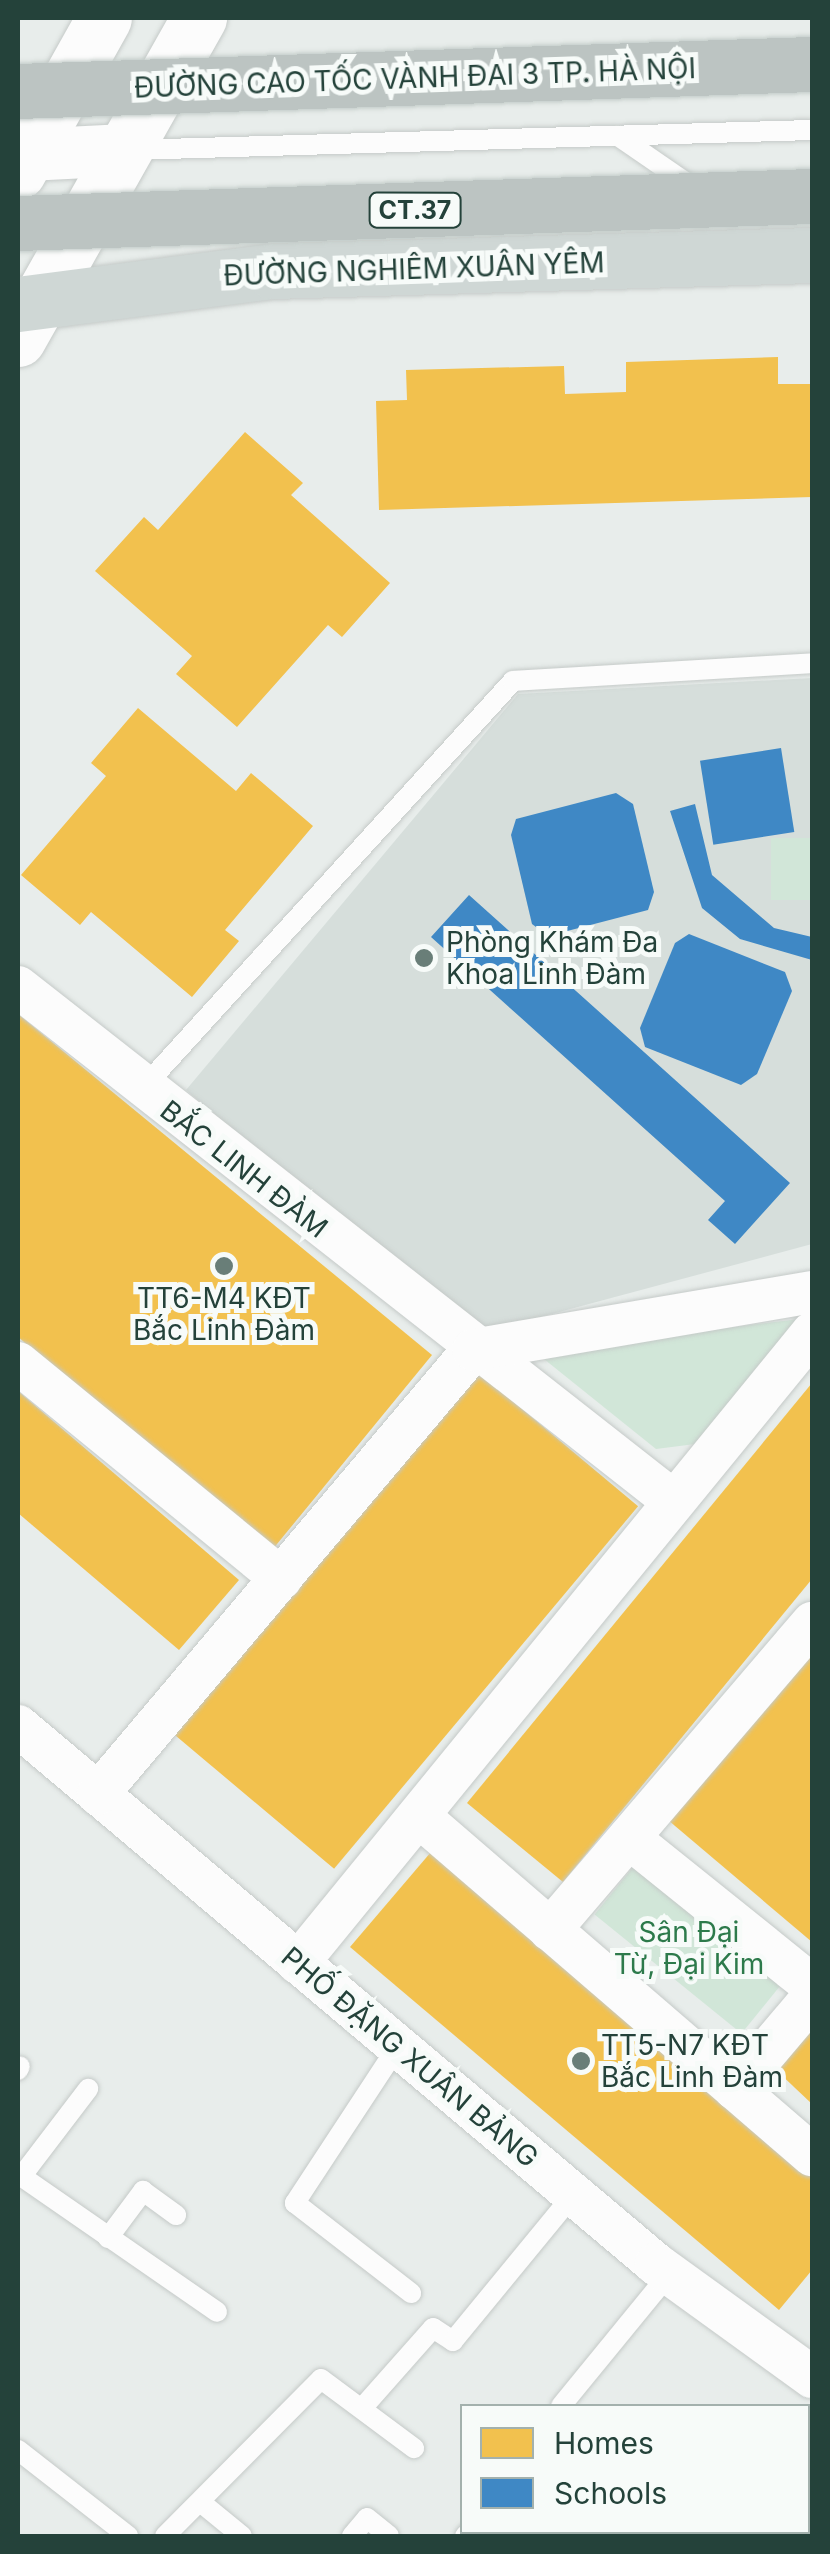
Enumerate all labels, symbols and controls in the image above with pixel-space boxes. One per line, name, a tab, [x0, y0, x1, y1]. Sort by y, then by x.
street label: ĐƯỜNG CAO TỐC VÀNH ĐAI 3 TP. HÀ NỘI	[133, 51, 697, 105]
road number: CT.37	[368, 190, 462, 230]
street label: ĐƯỜNG NGHIÊM XUÂN YÊM	[223, 246, 605, 292]
place label: Phòng Khám Đa Khoa Linh Đàm	[446, 925, 658, 991]
marker: Phòng Khám Đa Khoa Linh Đàm	[411, 945, 437, 971]
street label: BẮC LINH ĐÀM	[154, 1093, 334, 1245]
marker: TT6-M4 KĐT Bắc Linh Đàm	[213, 1255, 235, 1277]
place label: TT6-M4 KĐT Bắc Linh Đàm	[133, 1281, 315, 1347]
park label: Sân Đại Từ, Đại Kim	[614, 1915, 764, 1981]
street label: PHỐ ĐẶNG XUÂN BẢNG	[275, 1940, 545, 2174]
place label: TT5-N7 KĐT Bắc Linh Đàm	[601, 2028, 783, 2094]
marker: TT5-N7 KĐT Bắc Linh Đàm	[570, 2050, 592, 2072]
legend	[460, 2404, 810, 2534]
text: Homes	[554, 2425, 654, 2461]
text: Schools	[554, 2475, 667, 2511]

